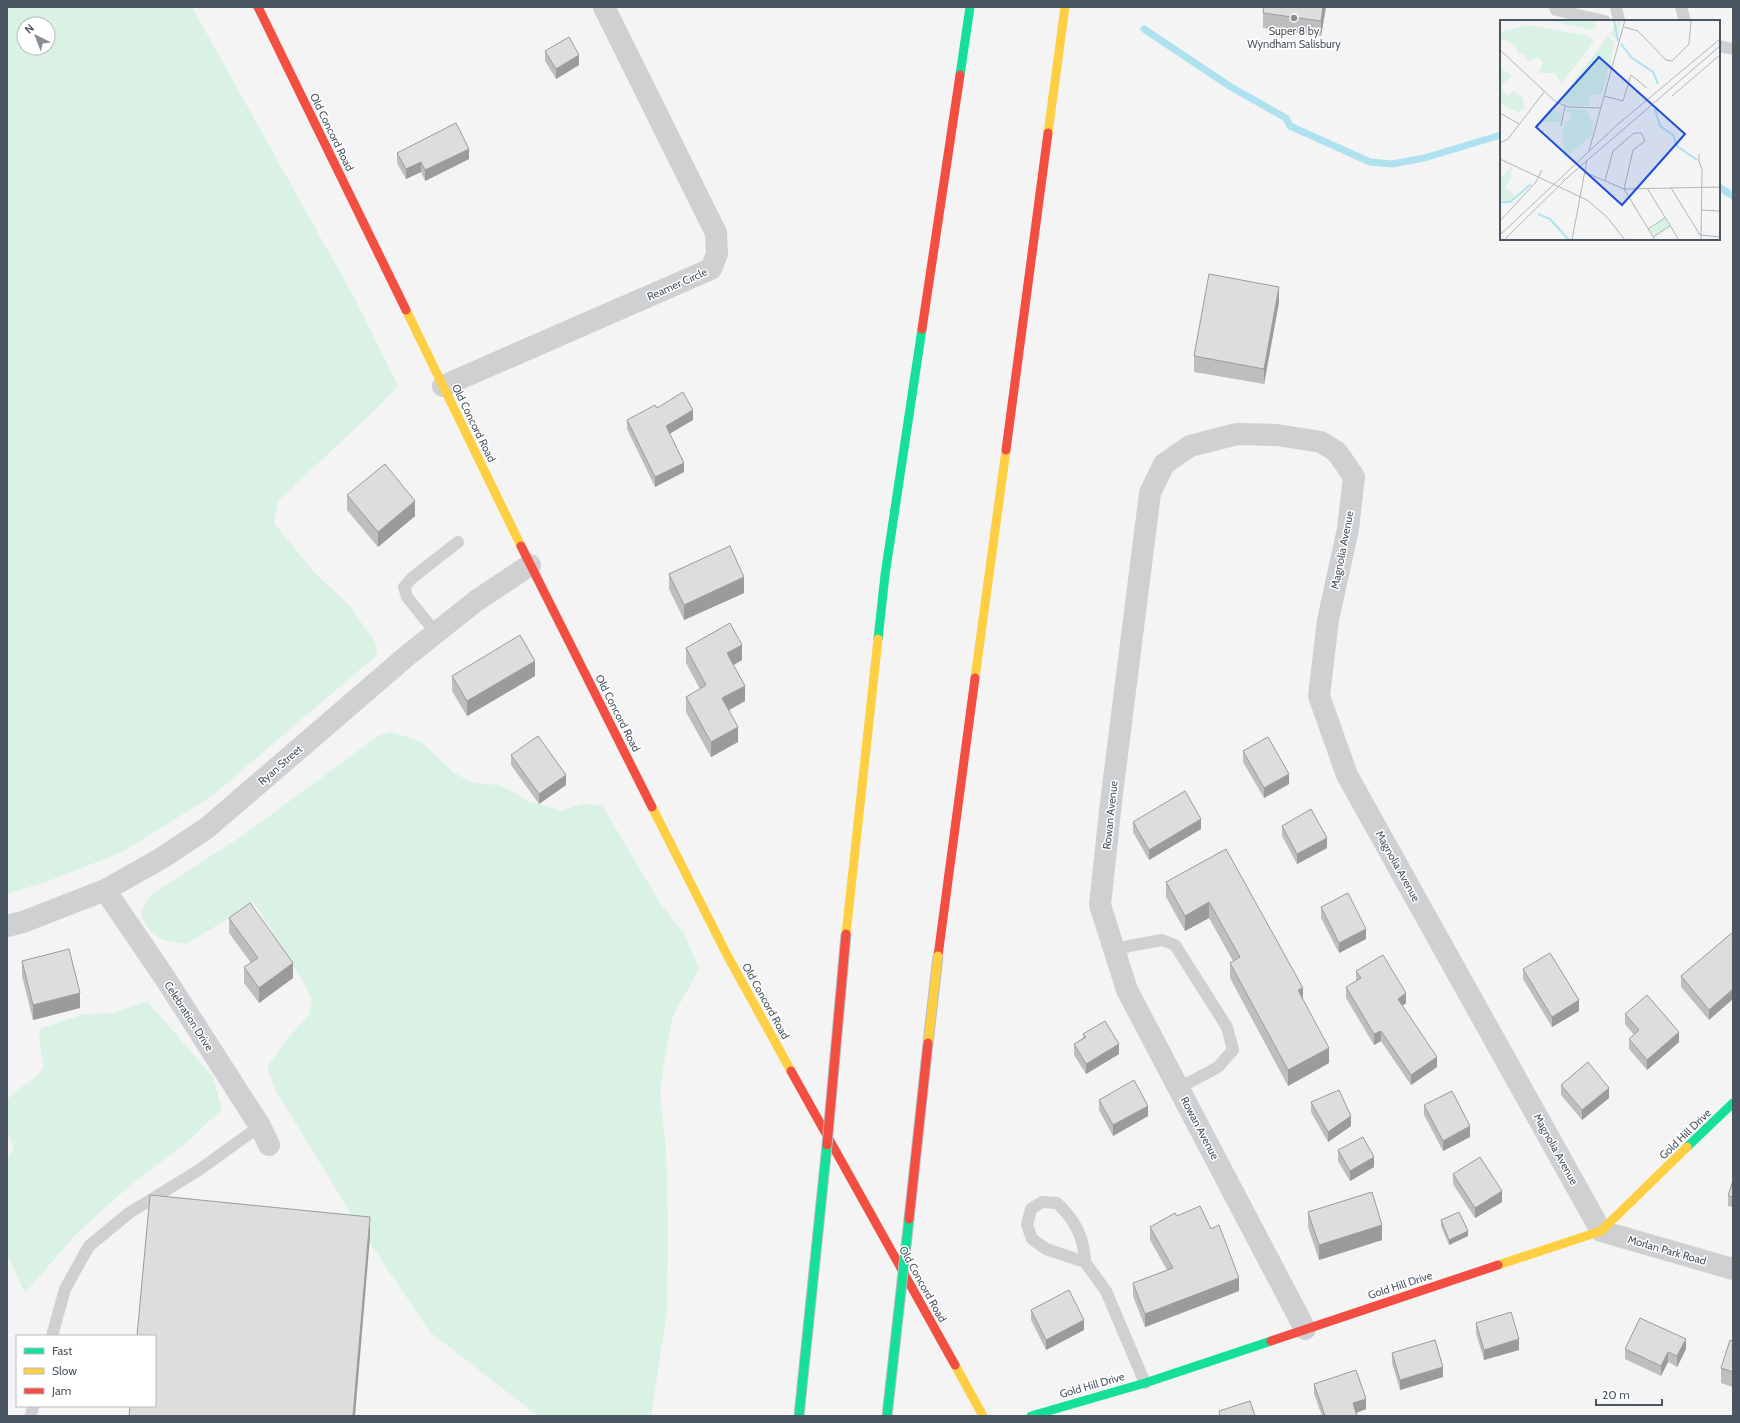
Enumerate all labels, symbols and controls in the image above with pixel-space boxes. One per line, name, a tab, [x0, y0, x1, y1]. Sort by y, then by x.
marker: Super 8 by Wyndham Salisbury	[1289, 13, 1299, 23]
north arrow	[16, 16, 56, 56]
inset map	[1500, 20, 1720, 240]
text: N	[22, 21, 37, 36]
place label: Super 8 by Wyndham Salisbury	[1247, 24, 1341, 51]
street label: Old Concord Road	[307, 91, 357, 173]
street label: Reamer Circle	[645, 264, 710, 304]
street label: Old Concord Road	[449, 382, 499, 464]
street label: Magnolia Avenue	[1328, 509, 1357, 590]
street label: Old Concord Road	[592, 672, 644, 754]
street label: Ryan Street	[255, 742, 305, 788]
street label: Rowan Avenue	[1099, 780, 1121, 850]
street label: Magnolia Avenue	[1373, 828, 1424, 904]
street label: Old Concord Road	[739, 960, 793, 1042]
street label: Celebration Drive	[161, 978, 217, 1054]
street label: Rowan Avenue	[1178, 1094, 1223, 1162]
street label: Gold Hill Drive	[1656, 1105, 1714, 1162]
street label: Magnolia Avenue	[1531, 1111, 1582, 1187]
street label: Morlan Park Road	[1626, 1232, 1708, 1268]
street label: Old Concord Road	[896, 1243, 950, 1325]
street label: Gold Hill Drive	[1366, 1268, 1434, 1302]
legend	[16, 1335, 156, 1407]
text: Fast	[52, 1343, 72, 1358]
text: Slow	[52, 1363, 77, 1378]
street label: Gold Hill Drive	[1058, 1369, 1126, 1401]
scale bar	[1596, 1381, 1662, 1407]
text: Jam	[51, 1383, 71, 1398]
text: 20 m	[1602, 1387, 1630, 1402]

